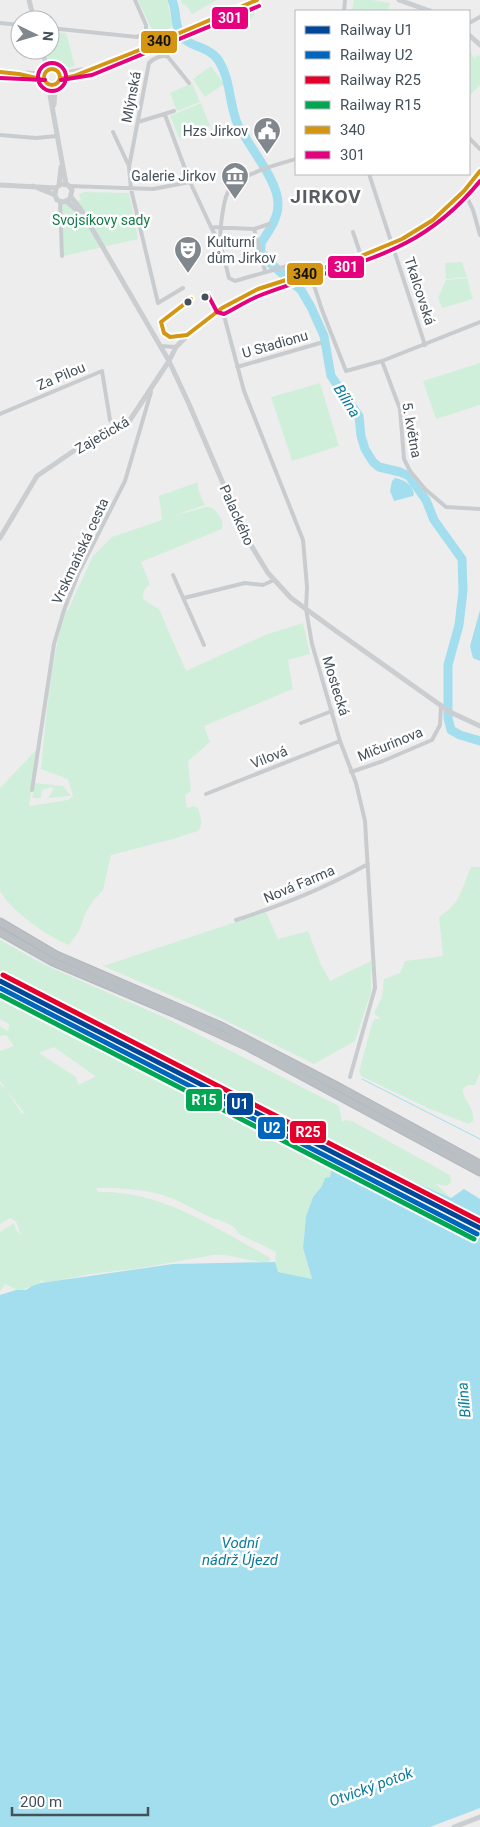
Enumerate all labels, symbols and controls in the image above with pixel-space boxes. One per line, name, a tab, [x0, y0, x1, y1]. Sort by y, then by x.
line badge: 301	[211, 6, 249, 30]
north arrow	[10, 10, 60, 60]
text: 301	[218, 10, 242, 26]
legend	[295, 10, 470, 175]
text: Railway U1	[340, 21, 413, 39]
line badge: 340	[140, 30, 178, 54]
text: N	[40, 31, 56, 42]
text: 340	[147, 33, 171, 49]
text: Railway U2	[340, 46, 413, 64]
street label: Mlýnská	[118, 70, 144, 124]
text: Railway R25	[340, 71, 421, 89]
text: Railway R15	[340, 96, 421, 114]
public building icon: Hzs Jirkov	[252, 116, 282, 155]
text: 340	[340, 121, 365, 139]
place label: Hzs Jirkov	[183, 123, 248, 139]
text: 301	[340, 146, 365, 164]
museum icon: Galerie Jirkov	[220, 161, 250, 200]
place label: Galerie Jirkov	[131, 168, 216, 184]
district label: JIRKOV	[290, 185, 362, 208]
park label: Svojsíkovy sady	[52, 212, 150, 228]
place label: Kulturní dům Jirkov	[207, 234, 276, 266]
theatre icon: Kulturní dům Jirkov	[173, 235, 203, 274]
line badge: 301	[327, 255, 365, 279]
street label: Tkalcovská	[402, 255, 438, 327]
text: 301	[334, 259, 358, 275]
line badge: 340	[286, 262, 324, 286]
text: 340	[293, 266, 317, 282]
unlabelled marker	[200, 292, 210, 302]
unlabelled marker	[183, 297, 193, 307]
street label: U Stadionu	[240, 327, 310, 361]
street label: Za Pilou	[34, 359, 88, 393]
water label: Bílina	[330, 381, 364, 421]
street label: 5. května	[399, 401, 425, 459]
street label: Zaječická	[72, 413, 132, 457]
street label: Palackého	[217, 482, 257, 548]
street label: Vrskmaňská cesta	[48, 496, 112, 606]
street label: Mostecká	[319, 654, 353, 718]
street label: Mičurinova	[355, 724, 425, 764]
street label: Vilová	[248, 742, 290, 772]
street label: Nová Farma	[261, 862, 337, 906]
line badge: R15	[185, 1088, 223, 1112]
text: R15	[191, 1092, 217, 1108]
line badge: U1	[226, 1092, 254, 1116]
text: U1	[231, 1096, 249, 1112]
line badge: U2	[257, 1116, 286, 1140]
text: U2	[263, 1120, 281, 1136]
line badge: R25	[289, 1120, 327, 1144]
text: R25	[295, 1124, 321, 1140]
water label: Bílina	[453, 1381, 475, 1419]
water label: Vodní nádrž Újezd	[202, 1534, 279, 1569]
water label: Otvický potok	[327, 1763, 416, 1810]
scale bar	[12, 1784, 149, 1816]
text: 200 m	[20, 1793, 62, 1811]

